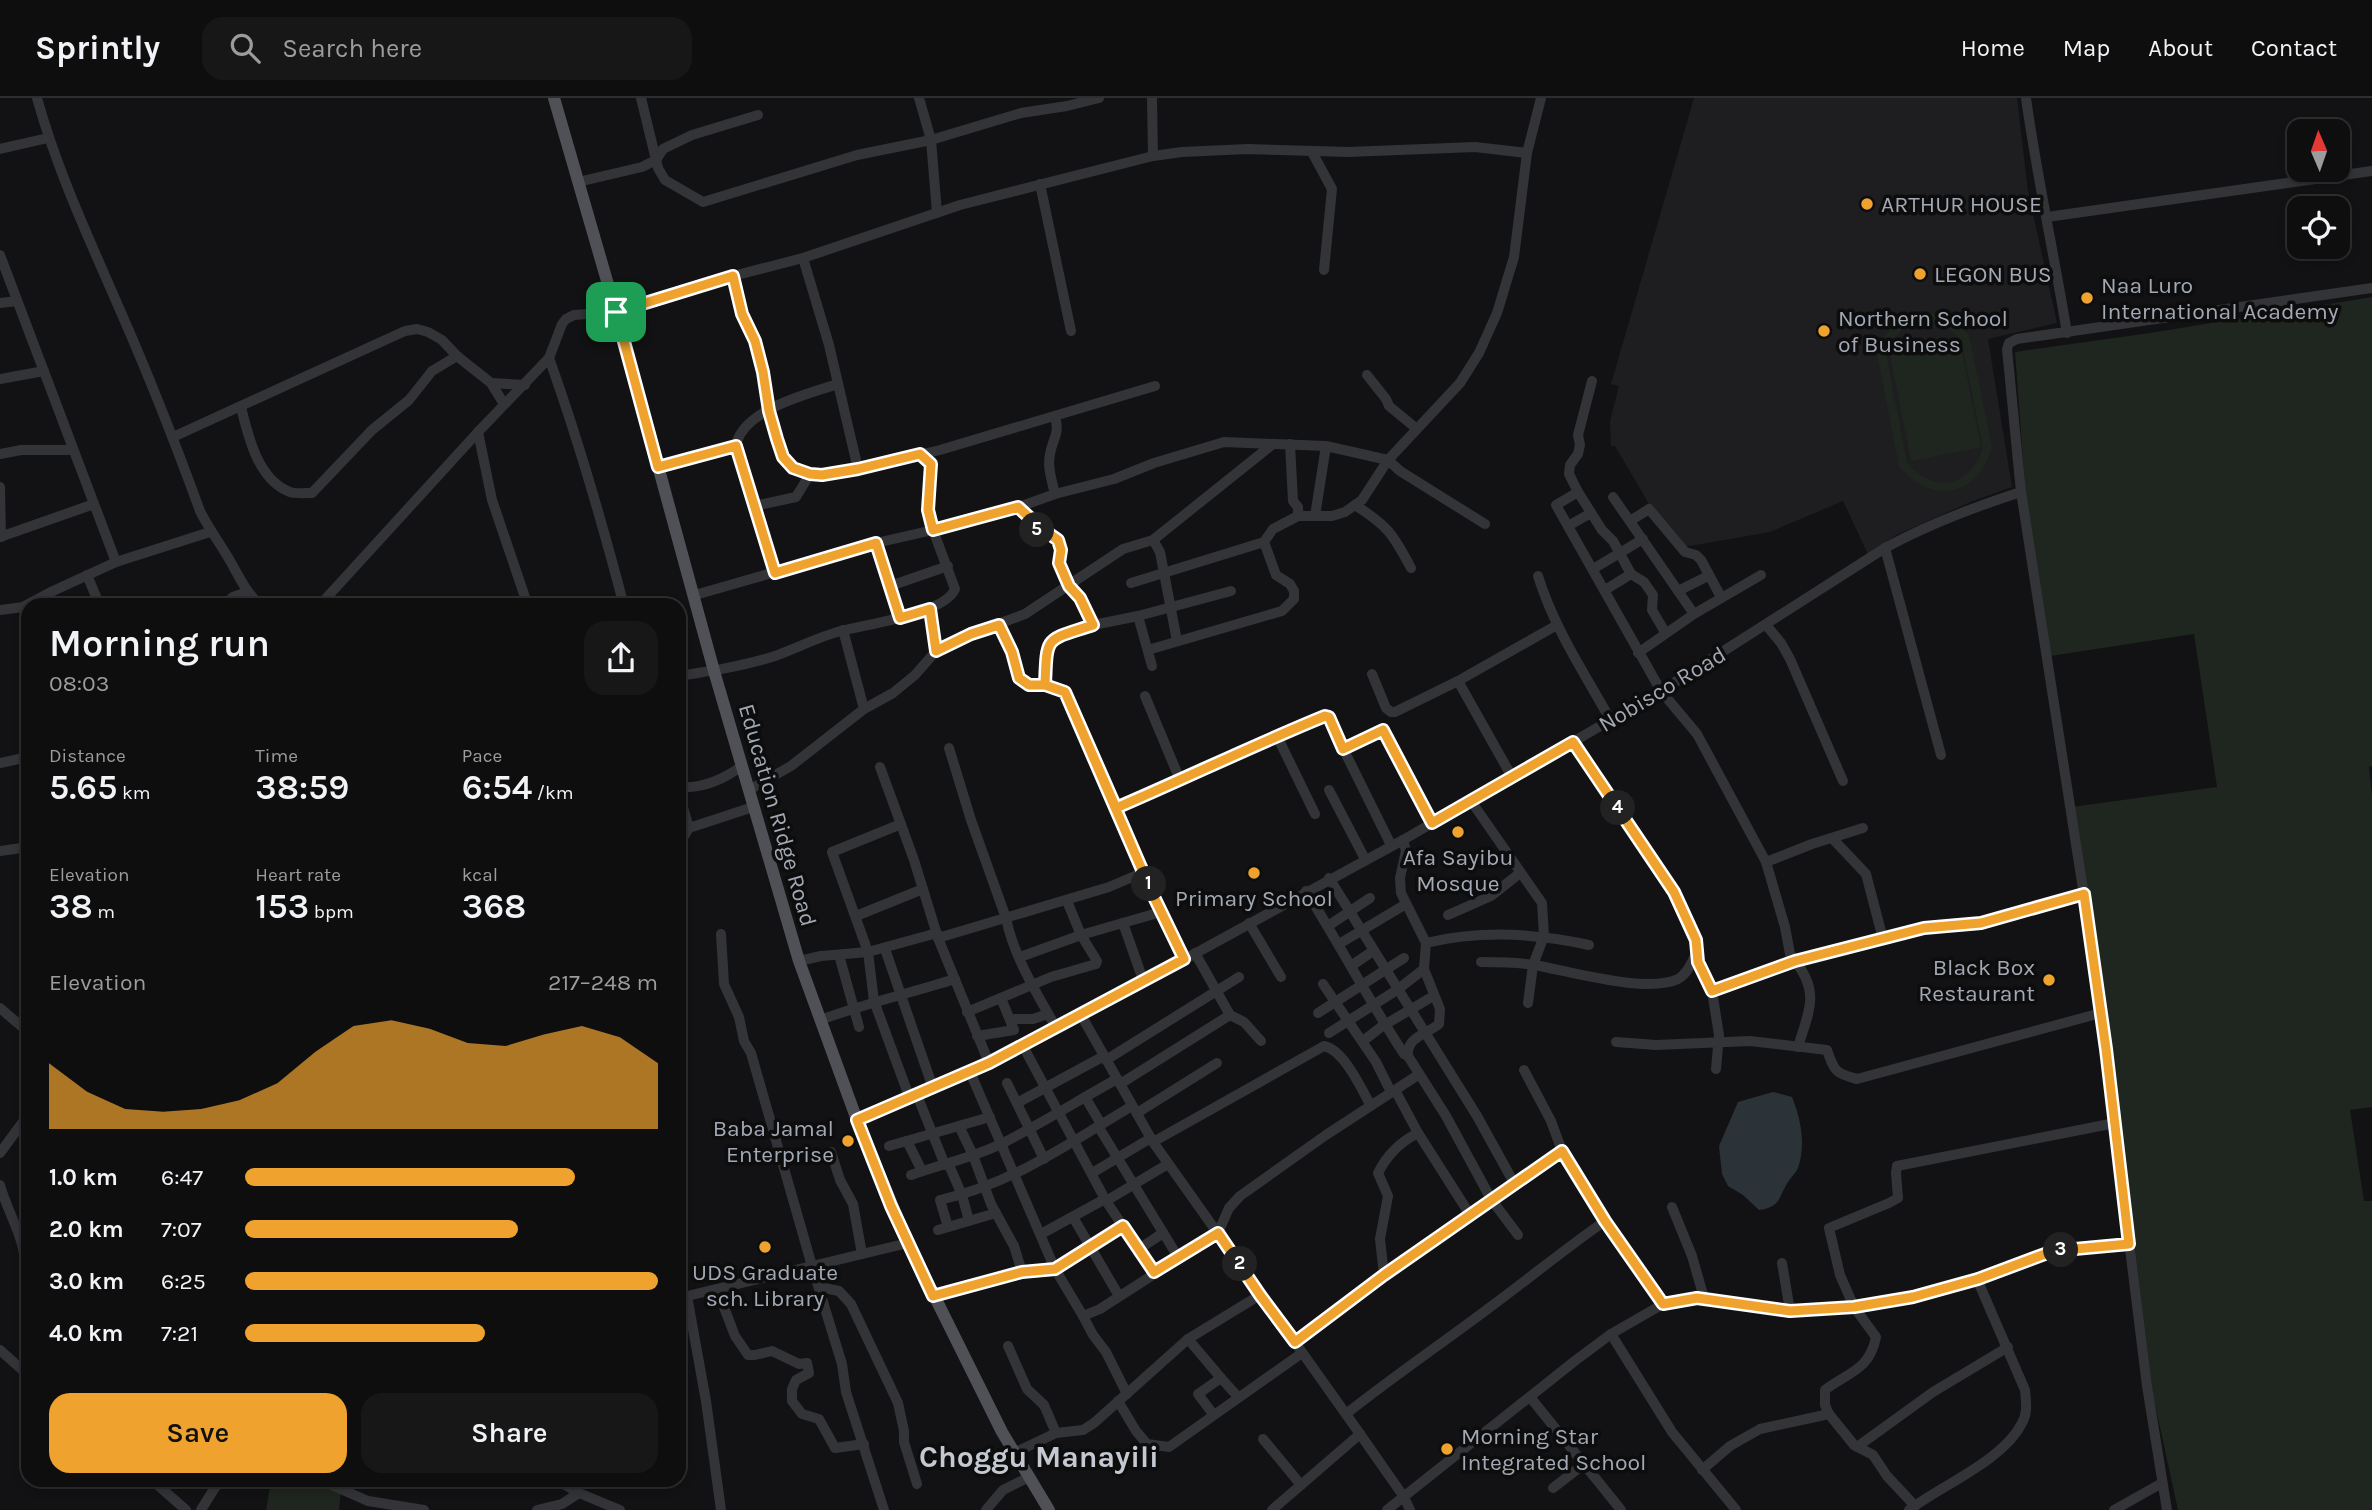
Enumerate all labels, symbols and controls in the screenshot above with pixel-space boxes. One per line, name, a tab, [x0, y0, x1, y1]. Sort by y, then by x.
search box	[202, 17, 692, 80]
text: Sprintly	[35, 29, 160, 67]
icon: search	[226, 29, 264, 67]
text: Search here	[282, 33, 422, 64]
text: Home	[1961, 34, 2025, 62]
text: Map	[2063, 34, 2110, 62]
text: About	[2148, 34, 2213, 62]
text: Contact	[2251, 34, 2337, 62]
north arrow	[2287, 119, 2350, 182]
map controls	[2287, 119, 2350, 259]
place label: ARTHUR HOUSE	[1881, 191, 2042, 218]
marker: ARTHUR HOUSE	[1859, 196, 1875, 212]
button: locate	[2287, 196, 2350, 259]
place label: LEGON BUS	[1934, 261, 2052, 288]
marker: LEGON BUS	[1912, 266, 1928, 282]
place label: Naa Luro International Academy	[2101, 272, 2339, 325]
pin	[586, 282, 646, 342]
marker: Naa Luro International Academy	[2079, 290, 2095, 306]
icon: arrive	[597, 293, 635, 331]
place label: Northern School of Business	[1838, 305, 2008, 358]
marker: Northern School of Business	[1816, 323, 1832, 339]
pin: 5	[1020, 512, 1054, 548]
text: 5	[1031, 518, 1042, 540]
text: Morning run	[49, 621, 270, 666]
button: share	[584, 621, 658, 695]
street label: Nobisco Road	[1594, 641, 1731, 738]
text: 08:03	[49, 670, 109, 697]
street label: Education Ridge Road	[733, 701, 822, 930]
text: Distance	[49, 745, 126, 767]
text: Time	[255, 745, 298, 767]
text: Pace	[462, 745, 502, 767]
text: 5.65	[49, 767, 117, 808]
text: 38:59	[255, 767, 349, 808]
text: 6:54	[462, 767, 532, 808]
text: km	[117, 782, 150, 804]
text: /km	[532, 782, 574, 804]
pin: 4	[1600, 790, 1636, 826]
text: 4	[1612, 796, 1623, 818]
marker: Afa Sayibu Mosque	[1450, 824, 1466, 840]
place label: Afa Sayibu Mosque	[1403, 844, 1513, 897]
text: Elevation	[49, 864, 129, 886]
text: Heart rate	[255, 864, 341, 886]
text: kcal	[462, 864, 498, 886]
marker: Primary School	[1246, 865, 1262, 881]
pin: 1	[1132, 866, 1166, 902]
text: 1	[1145, 872, 1152, 894]
place label: Primary School	[1175, 885, 1333, 912]
text: 38	[49, 886, 93, 927]
text: 153	[255, 886, 309, 927]
text: 368	[462, 886, 526, 927]
text: m	[93, 901, 115, 923]
text: bpm	[309, 901, 354, 923]
place label: Black Box Restaurant	[1918, 954, 2035, 1007]
text: Elevation	[49, 969, 146, 996]
text: 217–248 m	[548, 969, 658, 996]
marker: Black Box Restaurant	[2041, 972, 2057, 988]
place label: Baba Jamal Enterprise	[713, 1115, 834, 1168]
marker: Baba Jamal Enterprise	[840, 1133, 856, 1149]
text: 1.0 km	[49, 1164, 118, 1191]
text: 6:47	[161, 1164, 203, 1191]
text: 2.0 km	[49, 1216, 124, 1243]
text: 7:07	[161, 1216, 202, 1243]
pin: 3	[2044, 1232, 2078, 1268]
text: 3	[2055, 1238, 2066, 1260]
marker: UDS Graduate sch. Library	[757, 1239, 773, 1255]
pin: 2	[1222, 1246, 1258, 1282]
text: 2	[1234, 1252, 1245, 1274]
place label: UDS Graduate sch. Library	[692, 1259, 838, 1312]
text: 3.0 km	[49, 1268, 124, 1295]
text: 6:25	[161, 1268, 206, 1295]
text: 4.0 km	[49, 1320, 123, 1347]
text: 7:21	[161, 1320, 198, 1347]
button: Save	[49, 1393, 347, 1473]
button: Share	[361, 1393, 658, 1473]
place label: Morning Star Integrated School	[1461, 1423, 1647, 1476]
district label: Choggu Manayili	[919, 1439, 1159, 1475]
marker: Morning Star Integrated School	[1439, 1441, 1455, 1457]

